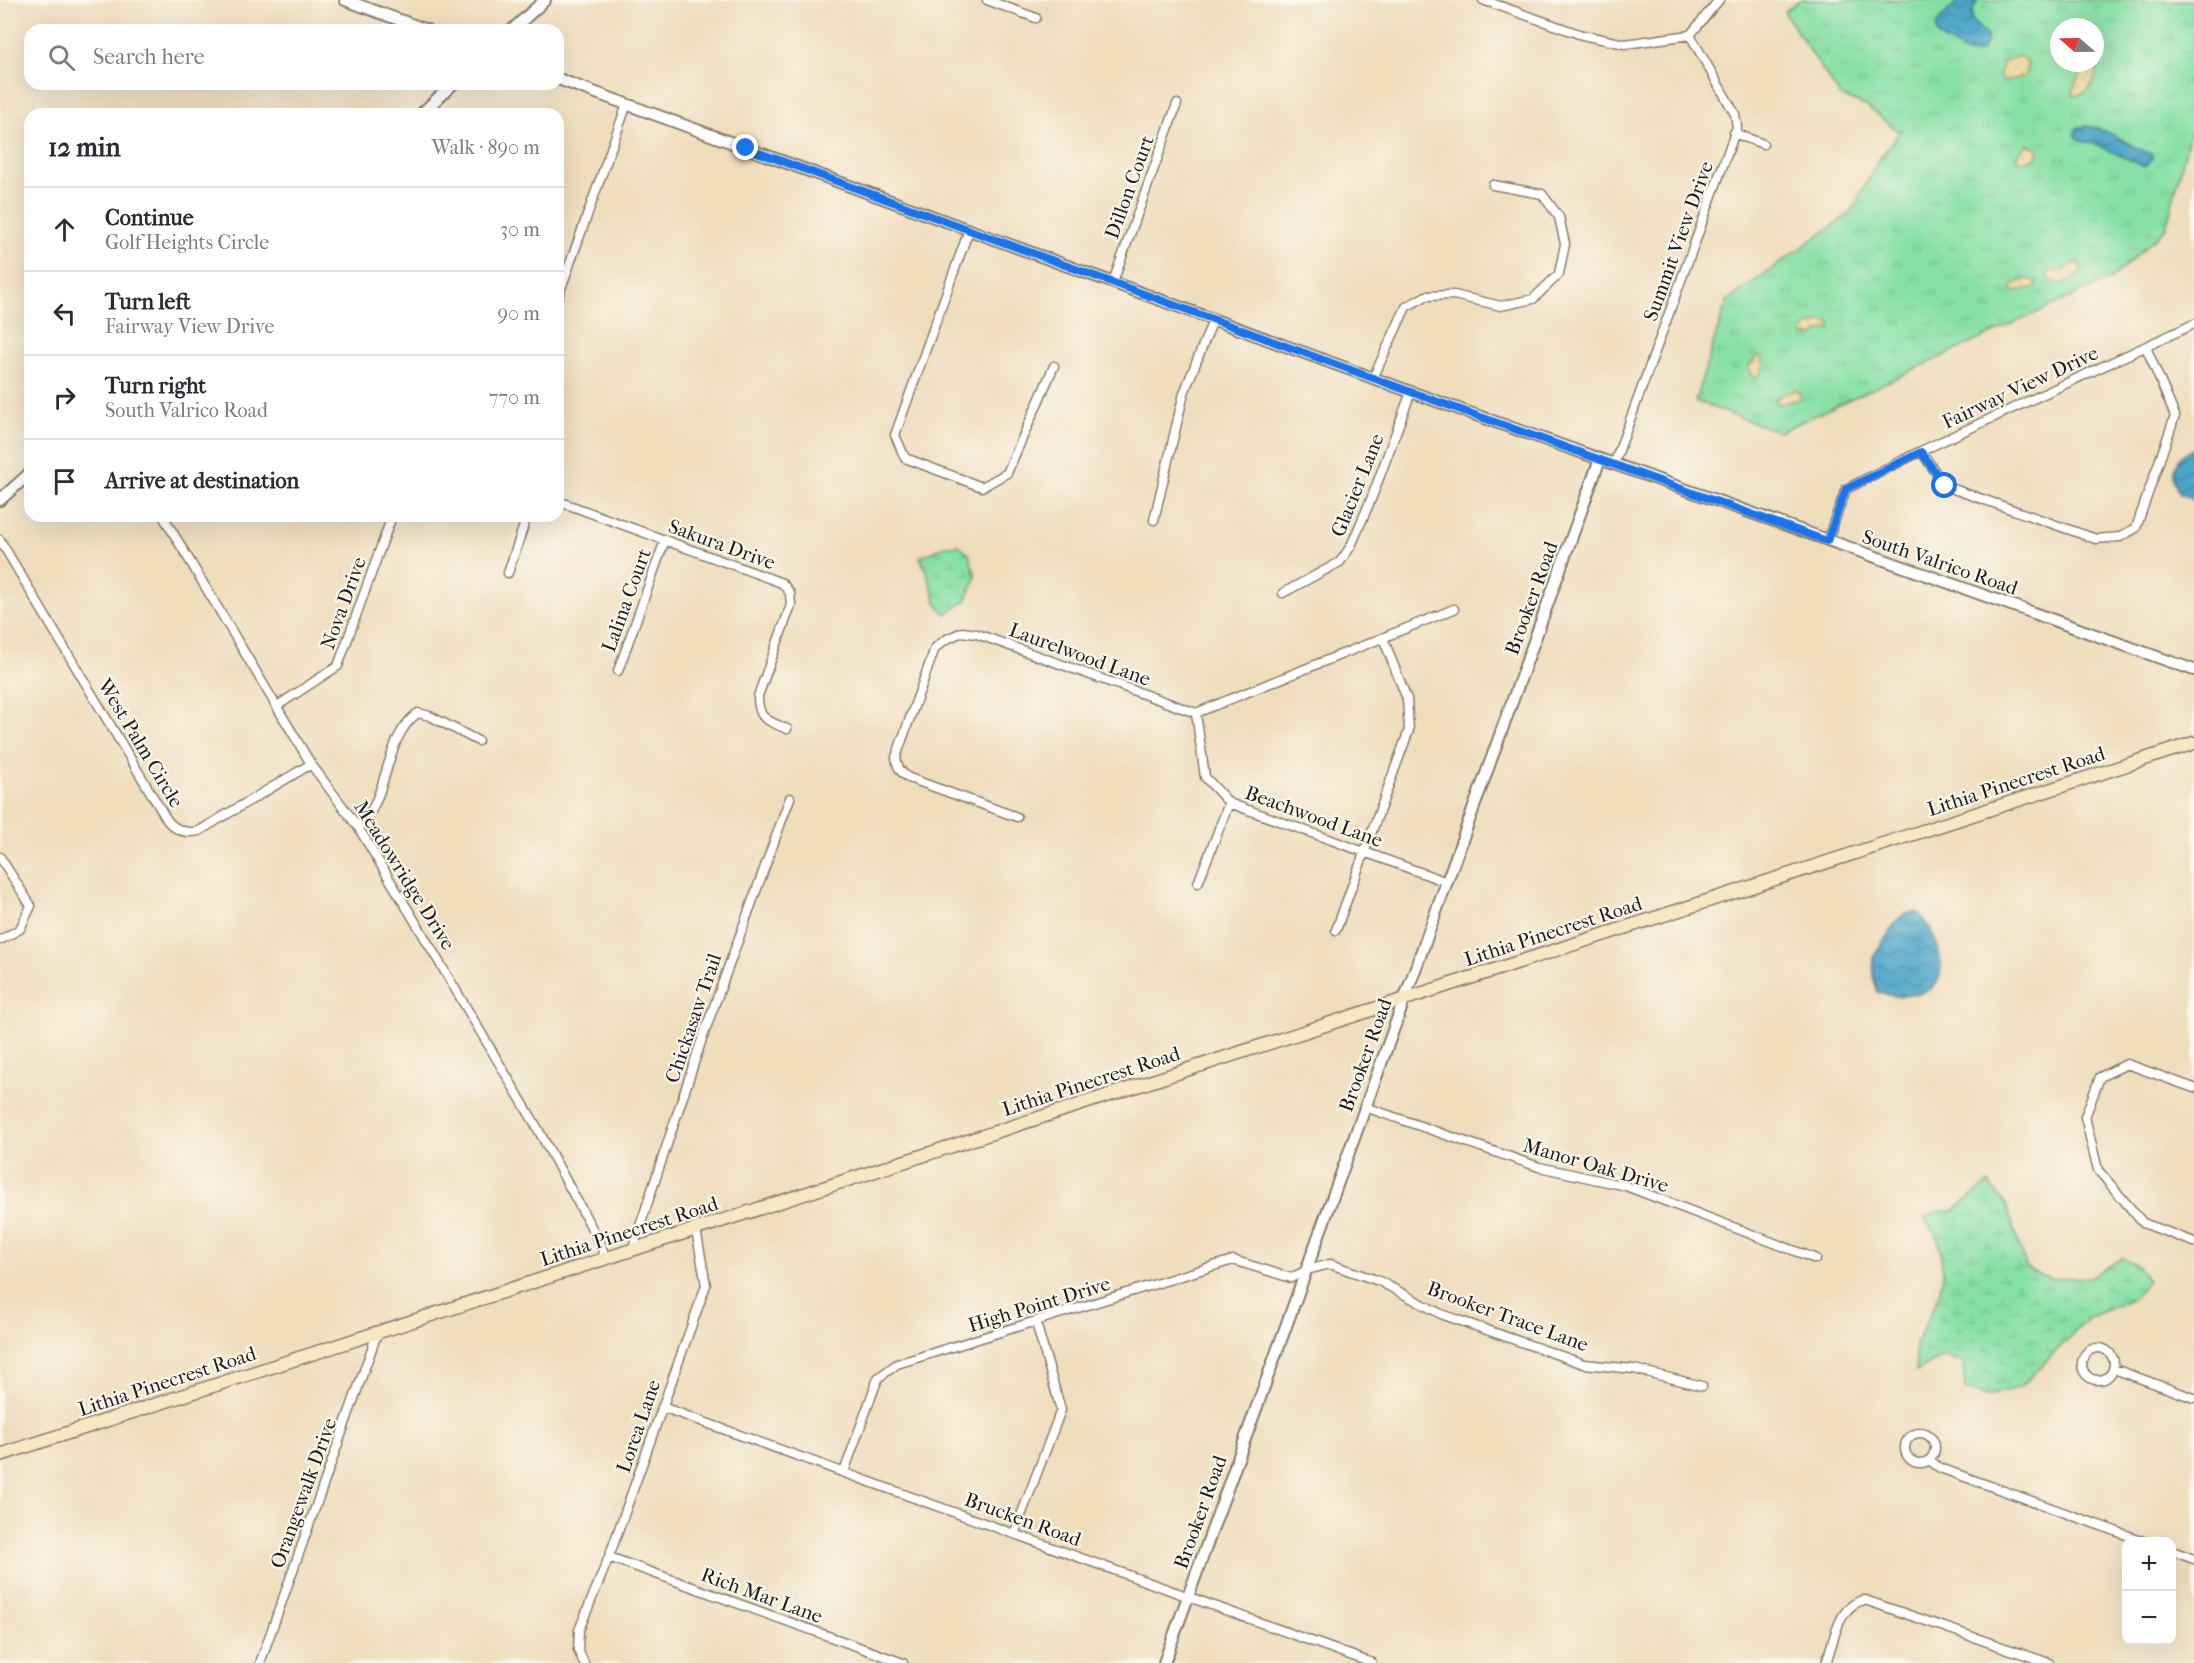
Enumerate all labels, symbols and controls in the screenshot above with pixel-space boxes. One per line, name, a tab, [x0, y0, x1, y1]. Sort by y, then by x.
north arrow	[2050, 18, 2104, 72]
search box	[24, 24, 564, 90]
icon: search	[45, 41, 78, 74]
text: Search here	[93, 44, 205, 70]
text: 12 min	[48, 132, 121, 163]
street label: Dillon Court	[1100, 132, 1159, 242]
route end	[732, 134, 758, 160]
text: Walk · 890 m	[432, 136, 540, 159]
street label: Summit View Drive	[1639, 158, 1718, 324]
text: Continue	[105, 205, 194, 231]
icon: ahead	[48, 213, 81, 246]
text: 30 m	[500, 218, 540, 241]
text: Golf Heights Circle	[105, 231, 269, 254]
text: Turn left	[105, 289, 191, 315]
icon: left	[48, 297, 81, 330]
text: 90 m	[498, 302, 540, 325]
text: Fairway View Drive	[105, 315, 274, 338]
street label: Fairway View Drive	[1939, 341, 2102, 434]
text: Turn right	[105, 373, 206, 399]
icon: right	[48, 381, 81, 414]
text: 770 m	[489, 386, 540, 409]
text: South Valrico Road	[105, 399, 268, 422]
street label: Glacier Lane	[1326, 430, 1389, 540]
icon: arrive	[48, 465, 81, 498]
text: Arrive at destination	[105, 468, 299, 494]
route start	[1931, 472, 1957, 498]
street label: Sakura Drive	[665, 514, 779, 574]
street label: South Valrico Road	[1859, 525, 2022, 600]
street label: Brooker Road	[1500, 537, 1563, 658]
street label: Lalina Court	[597, 545, 656, 655]
street label: Nova Drive	[316, 554, 371, 653]
street label: Laurelwood Lane	[1006, 618, 1154, 691]
street label: West Palm Circle	[93, 674, 188, 812]
street label: Lithia Pinecrest Road	[1924, 742, 2109, 821]
street label: Beachwood Lane	[1242, 781, 1386, 852]
street label: Meadowridge Drive	[349, 796, 460, 954]
street label: Lithia Pinecrest Road	[1461, 892, 1646, 971]
street label: Chickasaw Trail	[661, 950, 727, 1086]
street label: Brooker Road	[1334, 994, 1397, 1115]
street label: Lithia Pinecrest Road	[999, 1042, 1184, 1121]
street label: Manor Oak Drive	[1520, 1134, 1671, 1197]
street label: Lithia Pinecrest Road	[537, 1192, 722, 1271]
street label: High Point Drive	[965, 1272, 1113, 1337]
street label: Brooker Trace Lane	[1424, 1277, 1592, 1356]
street label: Lithia Pinecrest Road	[75, 1342, 260, 1421]
street label: Lorea Lane	[612, 1377, 665, 1476]
street label: Orangewalk Drive	[266, 1415, 341, 1572]
street label: Brooker Road	[1169, 1451, 1232, 1572]
street label: Brucken Road	[962, 1488, 1085, 1551]
map controls	[2122, 1537, 2176, 1645]
button: +	[2122, 1537, 2176, 1591]
street label: Rich Mar Lane	[698, 1563, 826, 1628]
button: −	[2122, 1591, 2176, 1645]

